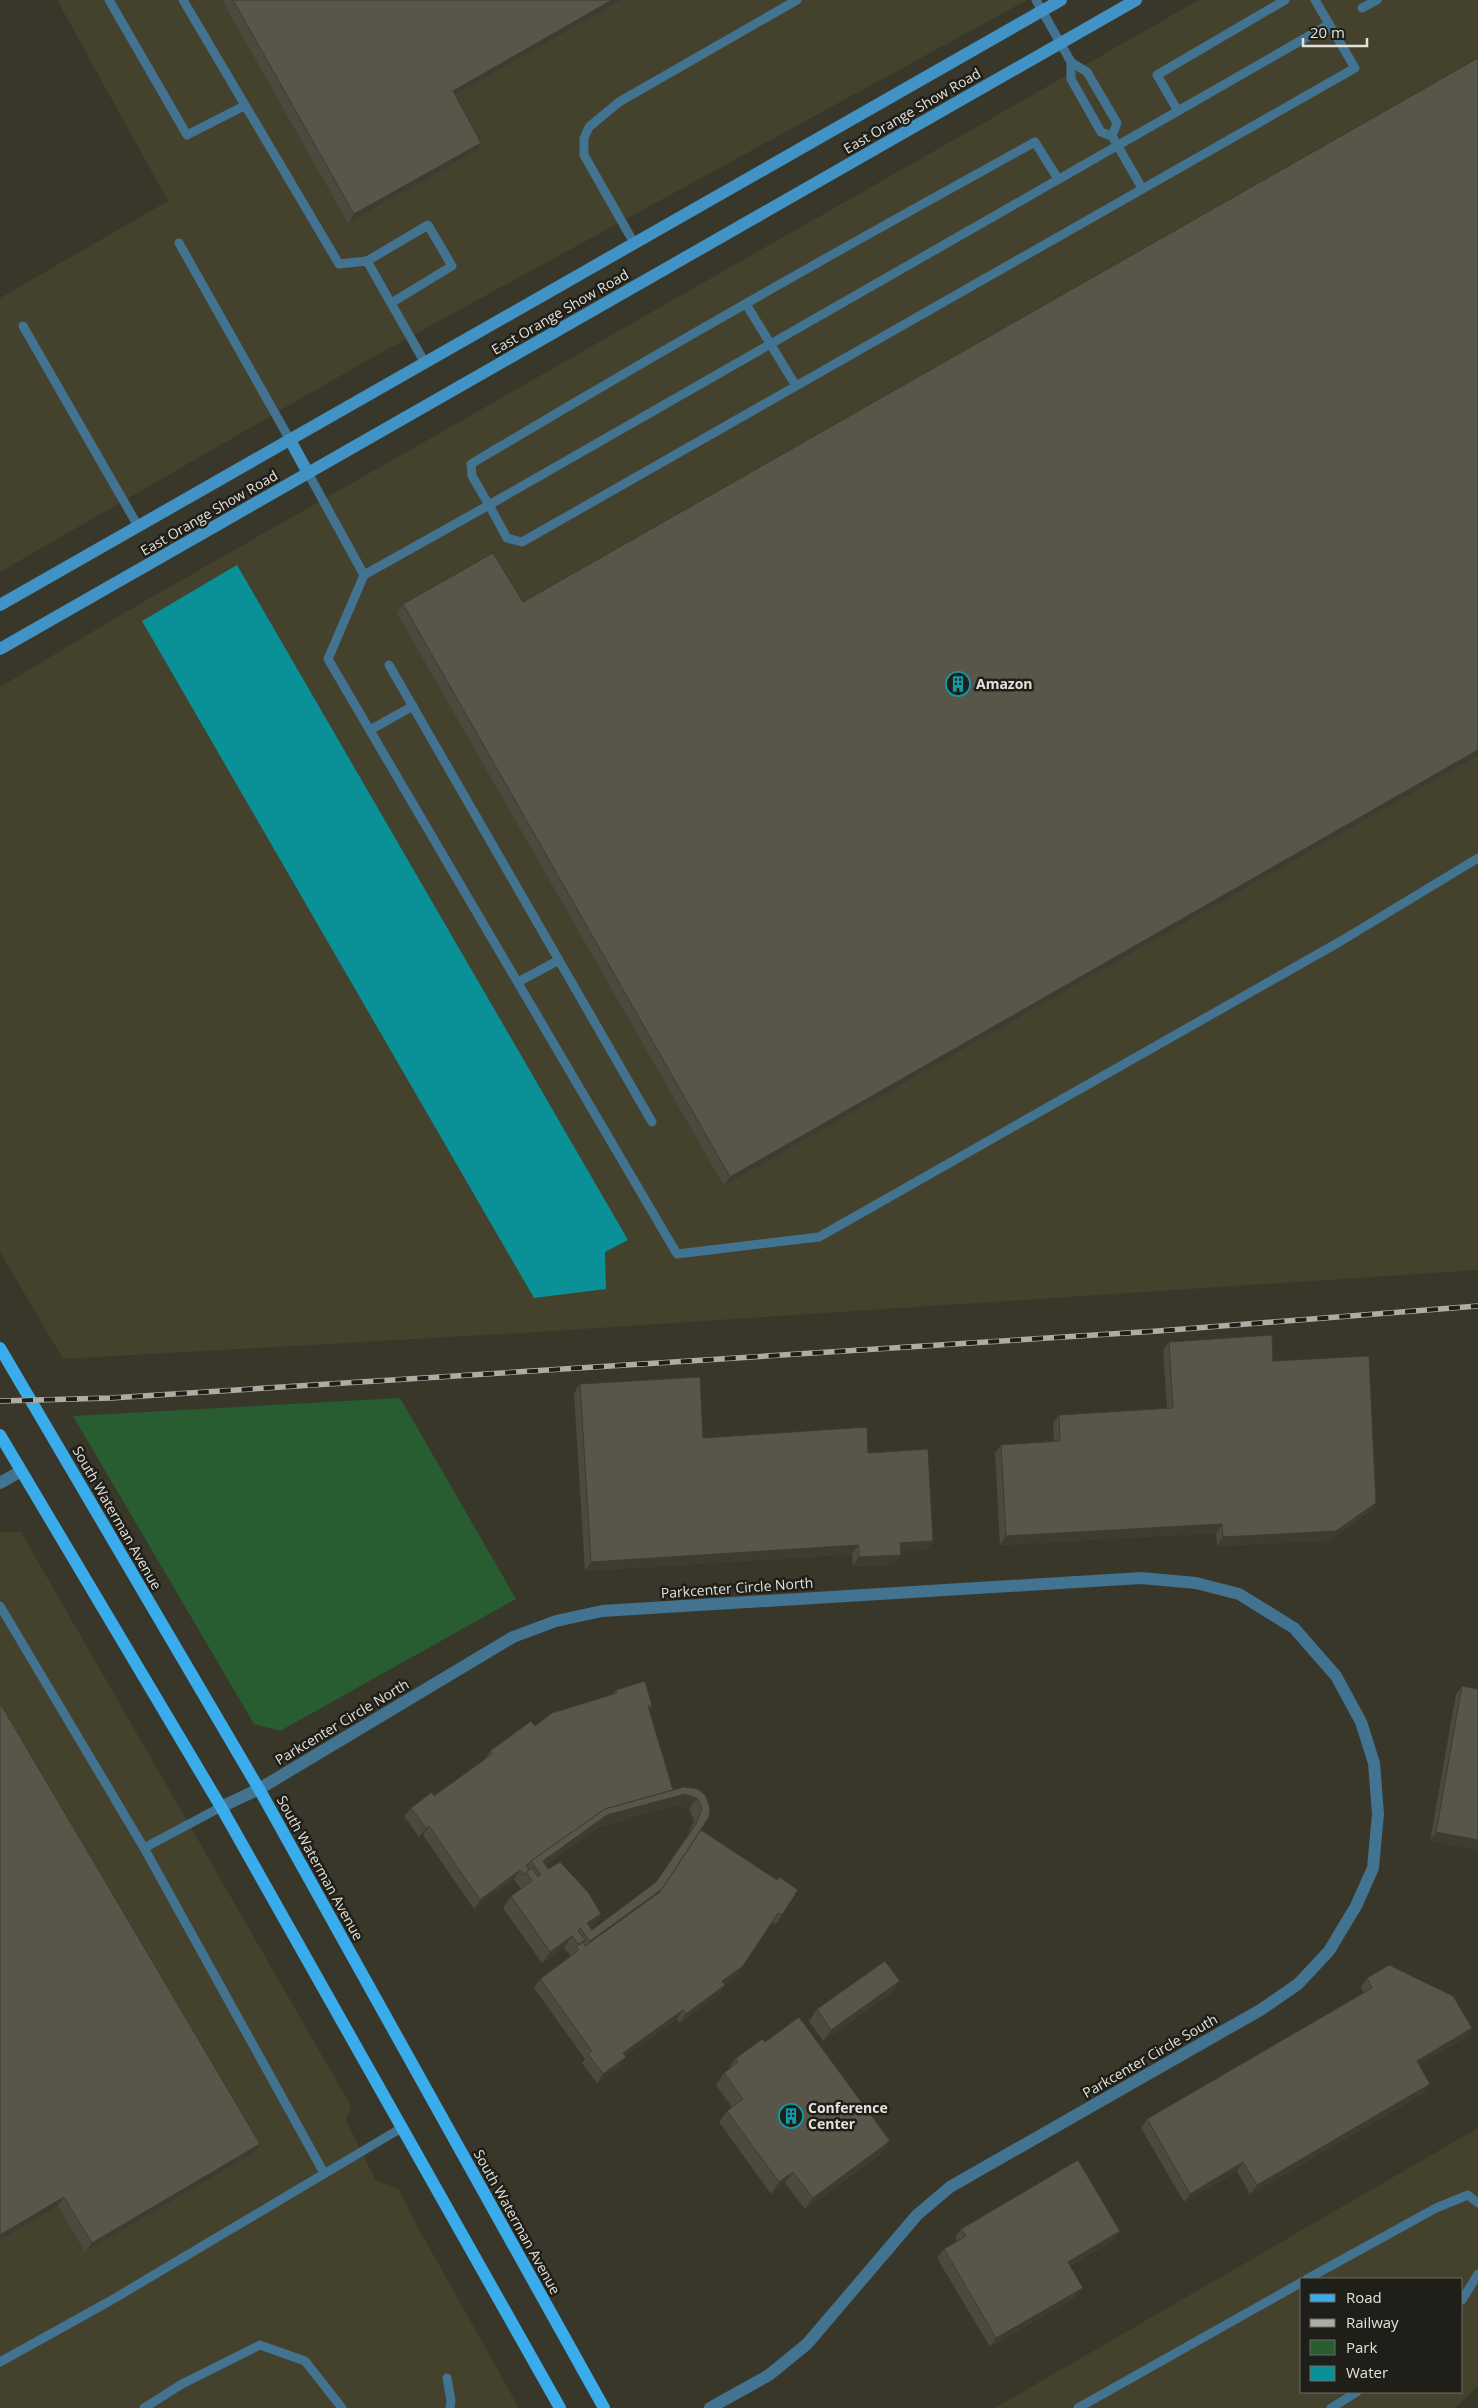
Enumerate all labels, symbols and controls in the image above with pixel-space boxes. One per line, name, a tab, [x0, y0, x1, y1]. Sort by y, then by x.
scale bar	[1303, 15, 1367, 47]
text: 20 m	[1310, 22, 1345, 42]
street label: East Orange Show Road	[840, 63, 984, 158]
street label: East Orange Show Road	[488, 264, 632, 359]
street label: East Orange Show Road	[137, 465, 281, 560]
building icon: Amazon	[945, 671, 971, 697]
place label: Amazon	[976, 674, 1033, 693]
street label: South Waterman Avenue	[68, 1442, 166, 1593]
street label: Parkcenter Circle North	[660, 1573, 814, 1602]
street label: Parkcenter Circle North	[271, 1674, 412, 1769]
street label: South Waterman Avenue	[273, 1792, 368, 1944]
street label: Parkcenter Circle South	[1079, 2009, 1221, 2102]
place label: Conference Center	[808, 2098, 888, 2133]
building icon: Conference Center	[778, 2103, 804, 2129]
street label: South Waterman Avenue	[470, 2146, 565, 2298]
legend	[1300, 2278, 1463, 2393]
text: Road	[1346, 2287, 1382, 2307]
text: Railway	[1346, 2312, 1399, 2332]
text: Park	[1346, 2337, 1377, 2357]
text: Water	[1346, 2362, 1388, 2382]

